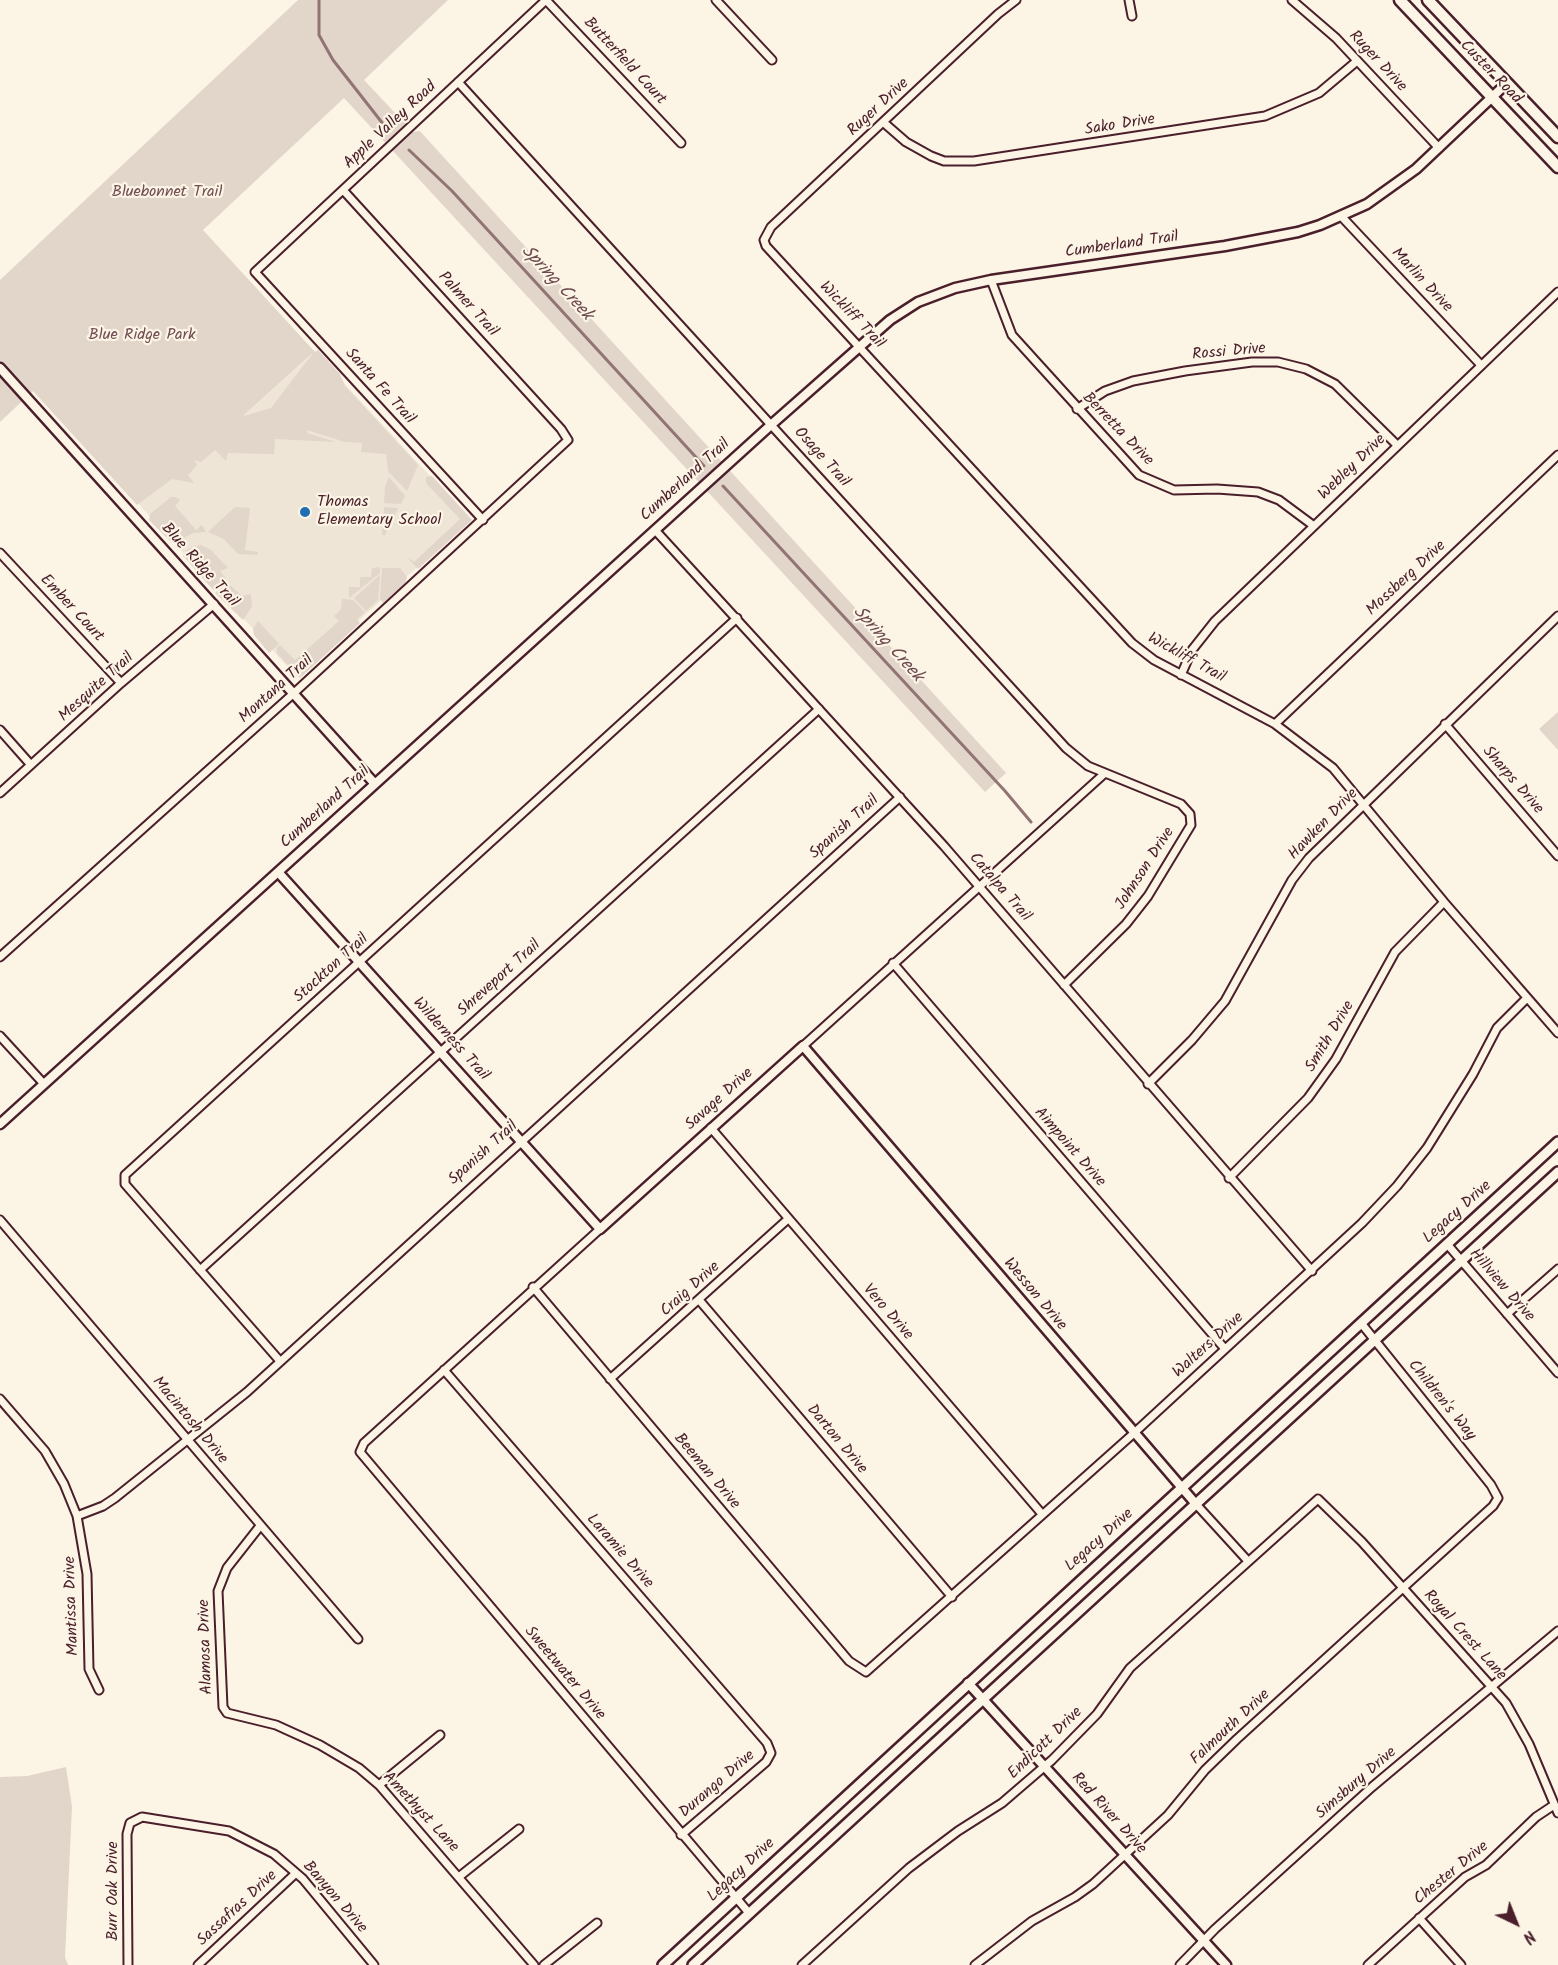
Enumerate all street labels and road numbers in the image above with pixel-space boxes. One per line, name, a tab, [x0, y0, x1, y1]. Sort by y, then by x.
street label: Butterfield Court	[579, 14, 669, 110]
street label: Ruger Drive	[1344, 27, 1410, 97]
street label: Custer Road	[1455, 37, 1525, 109]
street label: Ruger Drive	[844, 75, 914, 141]
street label: Apple Valley Road	[341, 78, 441, 174]
street label: Sako Drive	[1084, 111, 1156, 141]
street label: Cumberland Trail	[1064, 229, 1180, 263]
street label: Marlin Drive	[1386, 245, 1456, 317]
street label: Palmer Trail	[433, 269, 501, 341]
street label: Wickliff Trail	[814, 278, 888, 354]
street label: Rossi Drive	[1191, 340, 1267, 366]
street label: Santa Fe Trail	[340, 345, 418, 429]
street label: Berretta Drive	[1077, 389, 1157, 471]
street label: Osage Trail	[789, 424, 853, 492]
street label: Webley Drive	[1315, 431, 1391, 505]
street label: Cumberland Trail	[637, 436, 735, 526]
street label: Blue Ridge Trail	[156, 520, 242, 612]
street label: Mossberg Drive	[1363, 537, 1451, 621]
street label: Ember Court	[35, 571, 107, 647]
street label: Wickliff Trail	[1144, 630, 1228, 688]
street label: Mesquite Trail	[55, 649, 139, 727]
street label: Montana Trail	[236, 652, 318, 728]
street label: Sharps Drive	[1477, 743, 1547, 819]
street label: Cumberland Trail	[277, 763, 375, 853]
street label: Hawken Drive	[1285, 785, 1363, 865]
street label: Spanish Trail	[806, 792, 884, 864]
street label: Johnson Drive	[1112, 824, 1180, 914]
street label: Catalpa Trail	[964, 849, 1034, 927]
street label: Stockton Trail	[291, 930, 373, 1008]
street label: Shreveport Trail	[454, 937, 546, 1021]
street label: Wilderness Trail	[408, 994, 492, 1086]
street label: Smith Drive	[1302, 998, 1360, 1076]
street label: Savage Drive	[682, 1064, 758, 1136]
street label: Aimpoint Drive	[1029, 1104, 1109, 1192]
street label: Spanish Trail	[445, 1118, 523, 1190]
street label: Legacy Drive	[1420, 1177, 1496, 1249]
street label: Hillview Drive	[1464, 1245, 1538, 1327]
street label: Wesson Drive	[998, 1255, 1070, 1335]
street label: Craig Drive	[657, 1258, 725, 1322]
street label: Vero Drive	[857, 1281, 917, 1345]
street label: Walters Drive	[1169, 1309, 1249, 1383]
street label: Children's Way	[1403, 1357, 1479, 1445]
street label: Macintosh Drive	[147, 1373, 231, 1469]
street label: Darton Drive	[801, 1401, 871, 1479]
street label: Beeman Drive	[669, 1430, 743, 1514]
street label: Legacy Drive	[1062, 1505, 1138, 1577]
street label: Laramie Drive	[581, 1511, 657, 1593]
street label: Mantissa Drive	[62, 1556, 84, 1656]
street label: Royal Crest Lane	[1418, 1587, 1510, 1685]
street label: Alamosa Drive	[196, 1599, 218, 1695]
street label: Sweetwater Drive	[519, 1623, 609, 1725]
street label: Falmouth Drive	[1187, 1686, 1275, 1770]
street label: Endicott Drive	[1005, 1704, 1087, 1784]
street label: Simsbury Drive	[1313, 1744, 1401, 1824]
street label: Durango Drive	[676, 1747, 760, 1823]
street label: Amethyst Lane	[378, 1769, 462, 1857]
street label: Red River Drive	[1066, 1769, 1150, 1859]
street label: Legacy Drive	[704, 1835, 780, 1907]
street label: Chester Drive	[1411, 1838, 1493, 1910]
street label: Burr Oak Drive	[104, 1841, 124, 1941]
street label: Banyon Drive	[297, 1858, 371, 1938]
street label: Sassafras Drive	[194, 1867, 282, 1951]

